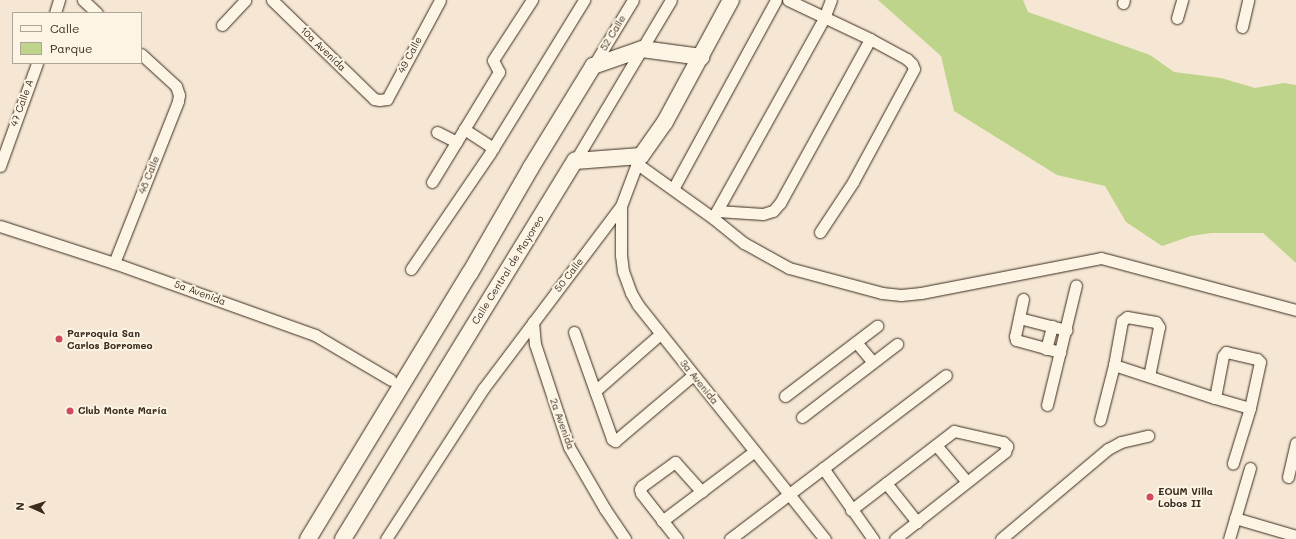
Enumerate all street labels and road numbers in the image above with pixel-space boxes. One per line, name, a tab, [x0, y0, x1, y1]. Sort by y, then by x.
street label: 52 Calle	[598, 13, 628, 53]
street label: 10a Avenida	[298, 24, 348, 74]
street label: 49 Calle	[395, 35, 425, 75]
street label: 47 Calle A	[8, 78, 36, 128]
street label: 48 Calle	[136, 154, 162, 196]
street label: Calle Central de Mayoreo	[469, 213, 547, 327]
street label: 50 Calle	[552, 256, 586, 294]
street label: 5a Avenida	[173, 278, 227, 308]
street label: 3a Avenida	[677, 357, 721, 407]
street label: 2a Avenida	[547, 397, 577, 451]

